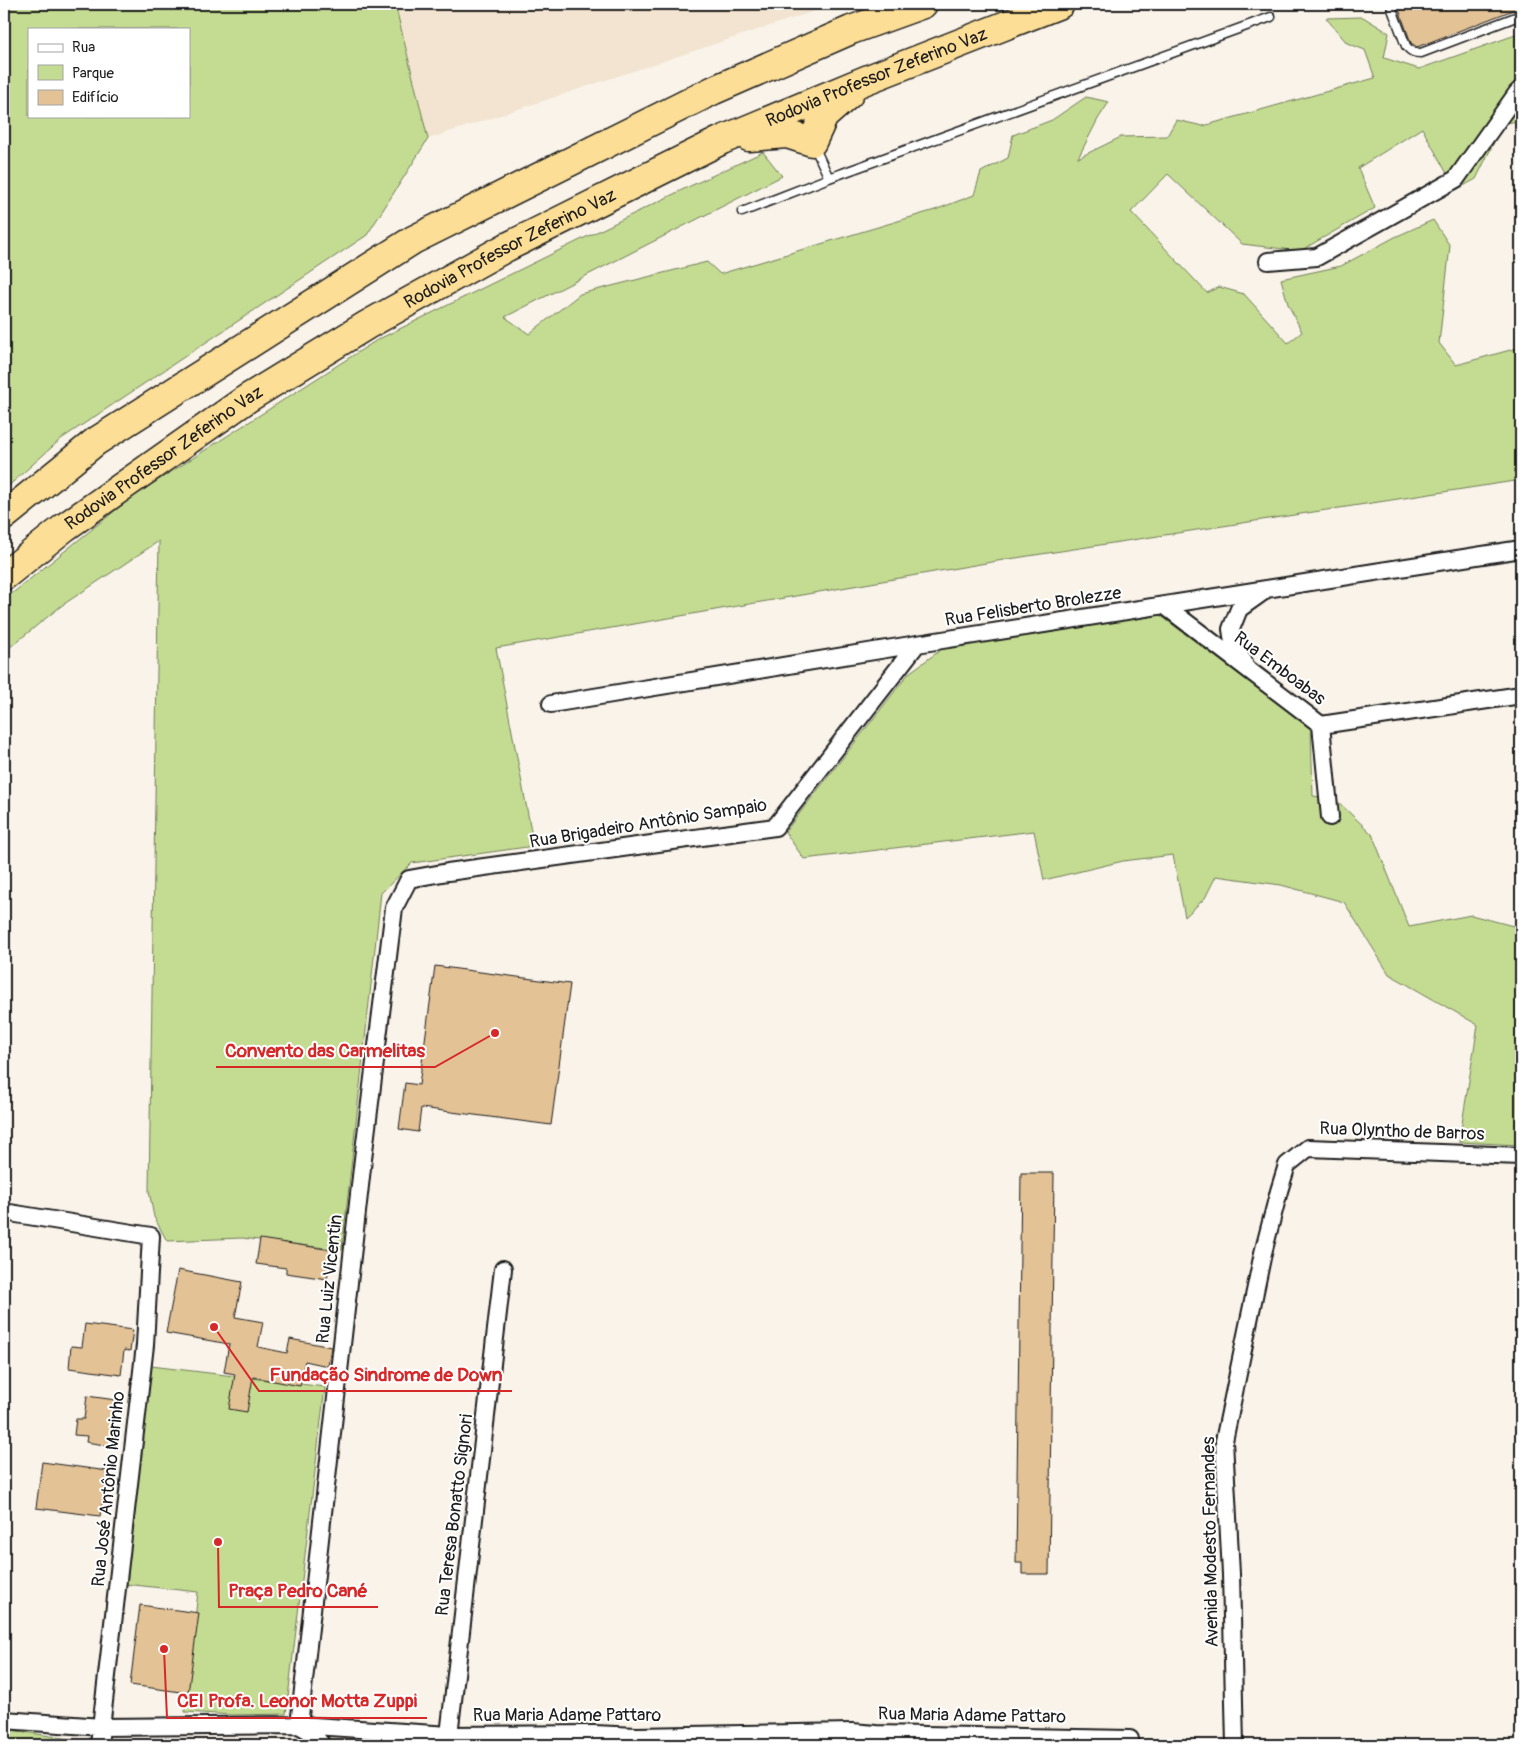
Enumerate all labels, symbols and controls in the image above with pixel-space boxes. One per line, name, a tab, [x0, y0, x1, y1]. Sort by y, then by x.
street label: Rodovia Professor Zeferino Vaz	[762, 23, 991, 132]
legend	[28, 28, 190, 118]
text: Rua	[72, 38, 95, 57]
text: Parque	[72, 64, 115, 83]
text: Edifício	[72, 88, 118, 107]
street label: Rodovia Professor Zeferino Vaz	[400, 183, 620, 314]
street label: Rodovia Professor Zeferino Vaz	[61, 381, 267, 535]
street label: Rua Felisberto Brolezze	[943, 581, 1123, 632]
street label: Rua Emboabas	[1229, 626, 1330, 710]
street label: Rua Brigadeiro Antônio Sampaio	[528, 793, 769, 854]
callout: Convento das Carmelitas	[216, 1033, 435, 1067]
text: Convento das Carmelitas	[225, 1039, 425, 1063]
street label: Rua Olyntho de Barros	[1319, 1117, 1485, 1146]
street label: Rua Luiz Vicentin	[311, 1213, 348, 1345]
callout: Fundação Sindrome de Down	[259, 1357, 512, 1391]
text: Fundação Sindrome de Down	[269, 1363, 503, 1387]
street label: Rua José Antônio Marinho	[87, 1390, 130, 1588]
street label: Rua Teresa Bonatto Signori	[431, 1413, 478, 1617]
street label: Avenida Modesto Fernandes	[1197, 1436, 1224, 1648]
callout: Praça Pedro Cané	[219, 1573, 378, 1607]
text: Praça Pedro Cané	[228, 1579, 368, 1603]
callout: CEI Profa. Leonor Motta Zuppi	[167, 1684, 427, 1718]
text: CEI Profa. Leonor Motta Zuppi	[177, 1689, 418, 1713]
street label: Rua Maria Adame Pattaro	[878, 1702, 1067, 1729]
street label: Rua Maria Adame Pattaro	[473, 1704, 661, 1727]

